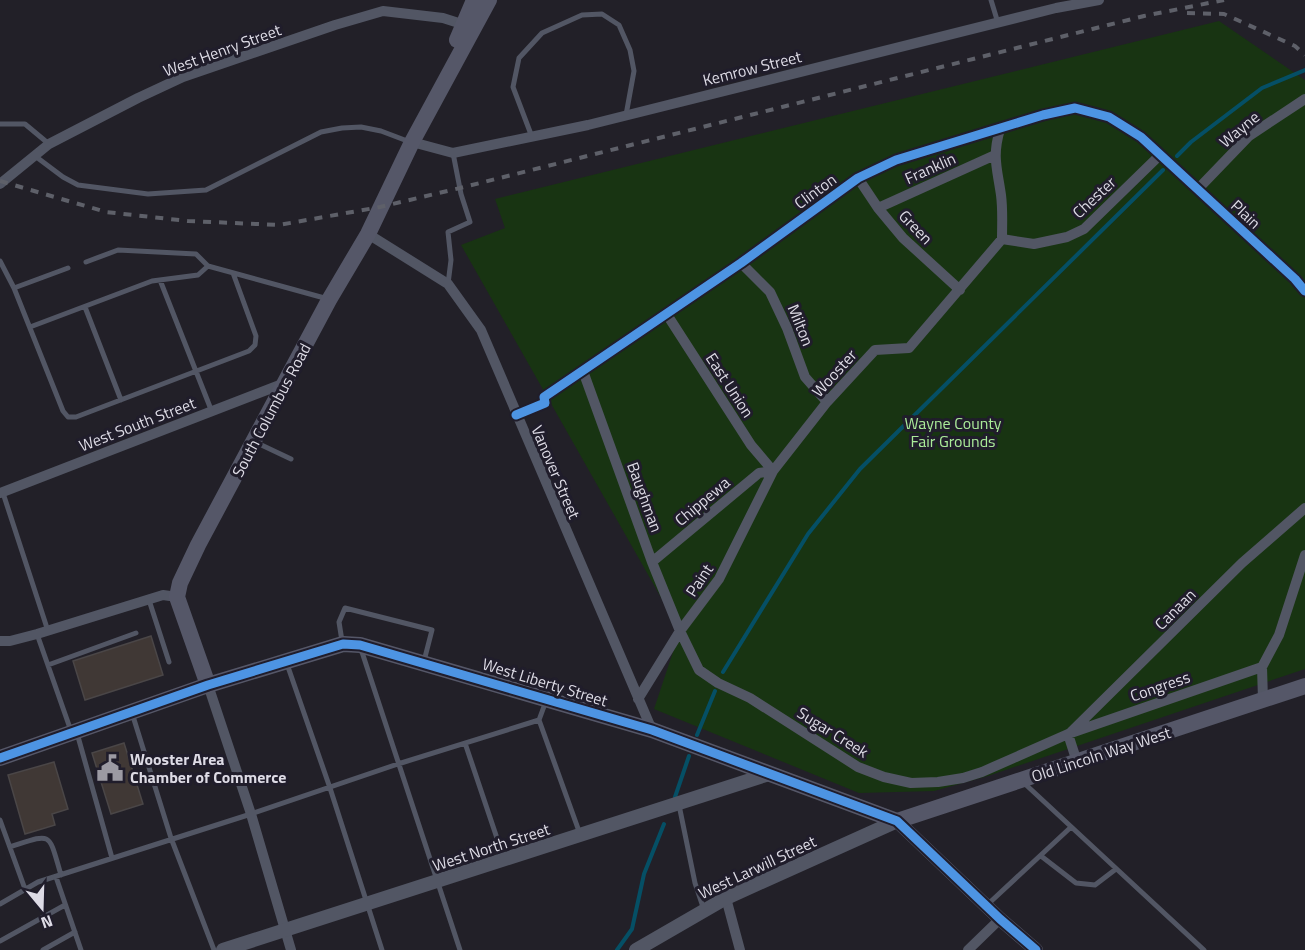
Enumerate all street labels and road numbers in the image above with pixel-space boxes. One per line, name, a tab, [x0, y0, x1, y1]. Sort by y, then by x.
street label: West Henry Street	[160, 17, 285, 82]
street label: Kemrow Street	[700, 44, 804, 92]
street label: Wayne	[1214, 105, 1264, 153]
street label: Franklin	[901, 146, 959, 190]
street label: Clinton	[789, 167, 841, 215]
street label: Chester	[1067, 170, 1122, 224]
street label: Plain	[1226, 194, 1266, 234]
street label: Green	[893, 204, 939, 250]
street label: Milton	[782, 300, 820, 350]
street label: South Columbus Road	[226, 339, 316, 481]
street label: Wooster	[806, 343, 862, 402]
street label: East Union	[700, 348, 760, 422]
street label: West South Street	[75, 391, 199, 457]
street label: Vanover Street	[525, 421, 587, 523]
street label: Baughman	[621, 459, 669, 535]
street label: Chippewa	[669, 471, 735, 531]
street label: Paint	[679, 558, 719, 601]
street label: Canaan	[1149, 583, 1201, 635]
street label: West Liberty Street	[479, 652, 611, 713]
street label: Congress	[1127, 665, 1193, 707]
street label: Sugar Creek	[793, 701, 874, 764]
street label: Old Lincoln Way West	[1028, 720, 1174, 788]
street label: West North Street	[429, 817, 553, 877]
street label: West Larwill Street	[694, 829, 820, 905]

